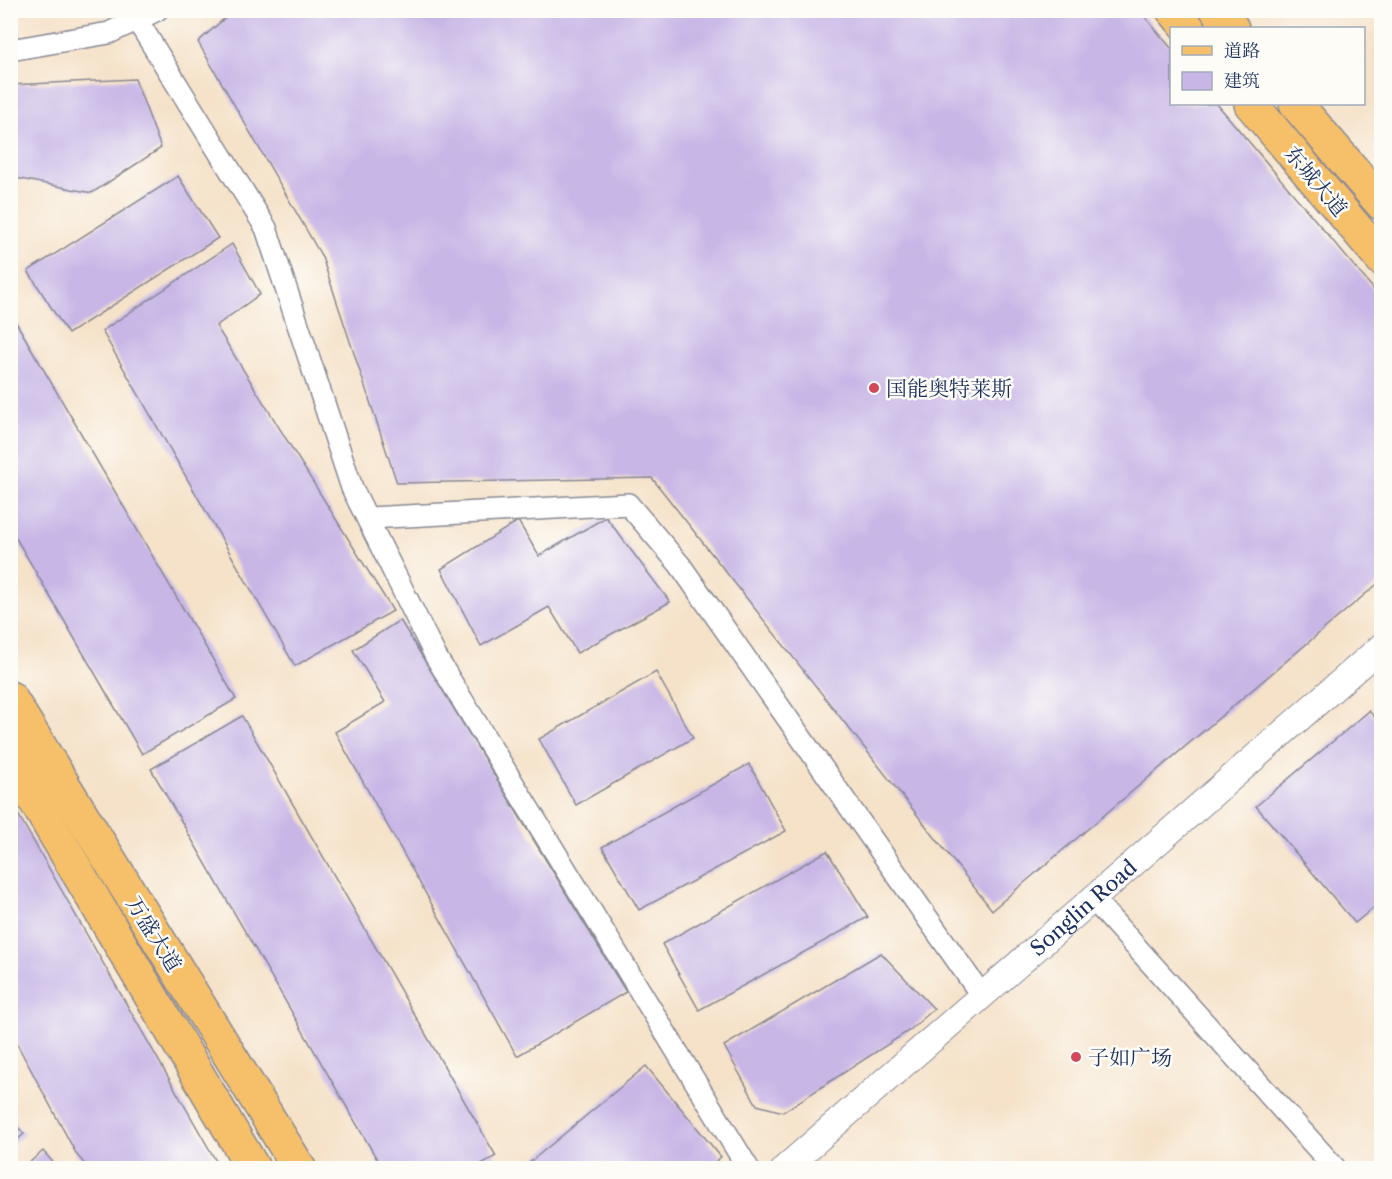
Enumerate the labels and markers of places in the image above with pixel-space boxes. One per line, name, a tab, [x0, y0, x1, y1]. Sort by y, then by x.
place label: 国能奥特莱斯	[886, 376, 1012, 401]
marker: 国能奥特莱斯	[867, 381, 881, 395]
place label: 子如广场	[1088, 1045, 1172, 1070]
marker: 子如广场	[1069, 1050, 1083, 1064]

